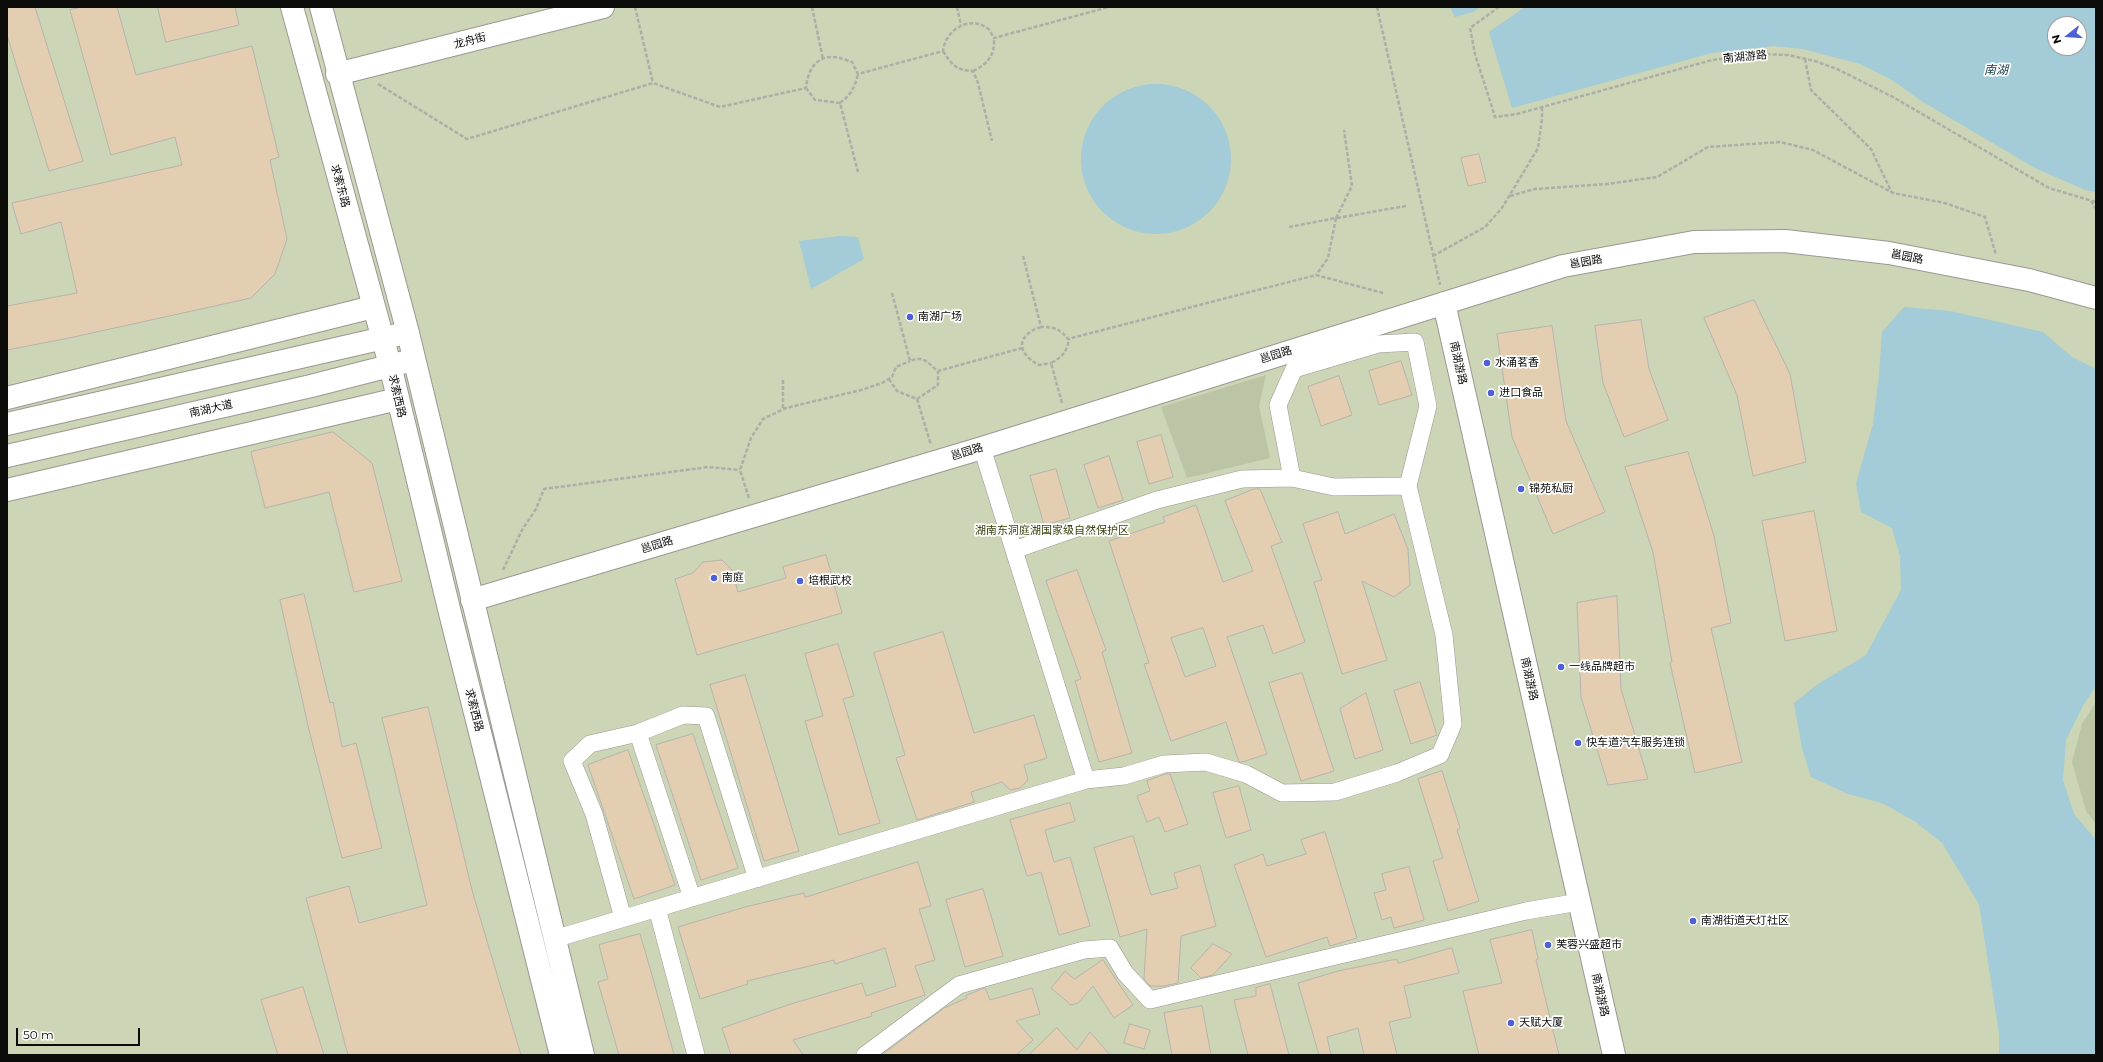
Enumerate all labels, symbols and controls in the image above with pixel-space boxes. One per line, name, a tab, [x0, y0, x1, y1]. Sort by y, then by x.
north arrow	[2047, 16, 2087, 56]
street label: 龙舟街	[452, 31, 488, 51]
text: N	[2048, 33, 2064, 46]
street label: 南湖游路	[1723, 49, 1767, 65]
water label: 南湖	[1984, 63, 2008, 77]
street label: 求索东路	[328, 163, 352, 209]
street label: 邕园路	[1890, 247, 1924, 267]
street label: 邕园路	[1569, 253, 1603, 271]
place label: 南湖广场	[918, 310, 962, 324]
marker: 南湖广场	[905, 312, 915, 322]
street label: 南湖游路	[1447, 340, 1469, 386]
street label: 邕园路	[1258, 344, 1294, 366]
place label: 水涌茗香	[1495, 356, 1539, 370]
marker: 水涌茗香	[1482, 358, 1492, 368]
street label: 求索西路	[386, 373, 408, 419]
place label: 进口食品	[1499, 386, 1543, 400]
marker: 进口食品	[1486, 388, 1496, 398]
street label: 南湖大道	[188, 398, 234, 420]
street label: 邕园路	[949, 441, 985, 463]
place label: 锦苑私厨	[1529, 482, 1573, 496]
marker: 锦苑私厨	[1516, 484, 1526, 494]
park label: 湖南东洞庭湖国家级自然保护区	[975, 524, 1129, 538]
street label: 邕园路	[639, 534, 675, 556]
place label: 南庭	[722, 571, 744, 585]
marker: 南庭	[709, 573, 719, 583]
place label: 培根武校	[808, 574, 852, 588]
marker: 培根武校	[795, 576, 805, 586]
street label: 南湖游路	[1518, 656, 1540, 702]
place label: 一线品牌超市	[1569, 660, 1635, 674]
marker: 一线品牌超市	[1556, 662, 1566, 672]
street label: 求索西路	[462, 687, 486, 733]
place label: 快车道汽车服务连锁	[1586, 736, 1685, 750]
marker: 快车道汽车服务连锁	[1573, 738, 1583, 748]
place label: 南湖街道天灯社区	[1701, 914, 1789, 928]
marker: 南湖街道天灯社区	[1688, 916, 1698, 926]
place label: 芙蓉兴盛超市	[1556, 938, 1622, 952]
marker: 芙蓉兴盛超市	[1543, 940, 1553, 950]
street label: 南湖游路	[1589, 972, 1611, 1018]
place label: 天赋大厦	[1519, 1016, 1563, 1030]
marker: 天赋大厦	[1506, 1018, 1516, 1028]
scale bar	[18, 1020, 142, 1046]
text: 50 m	[23, 1027, 54, 1042]

